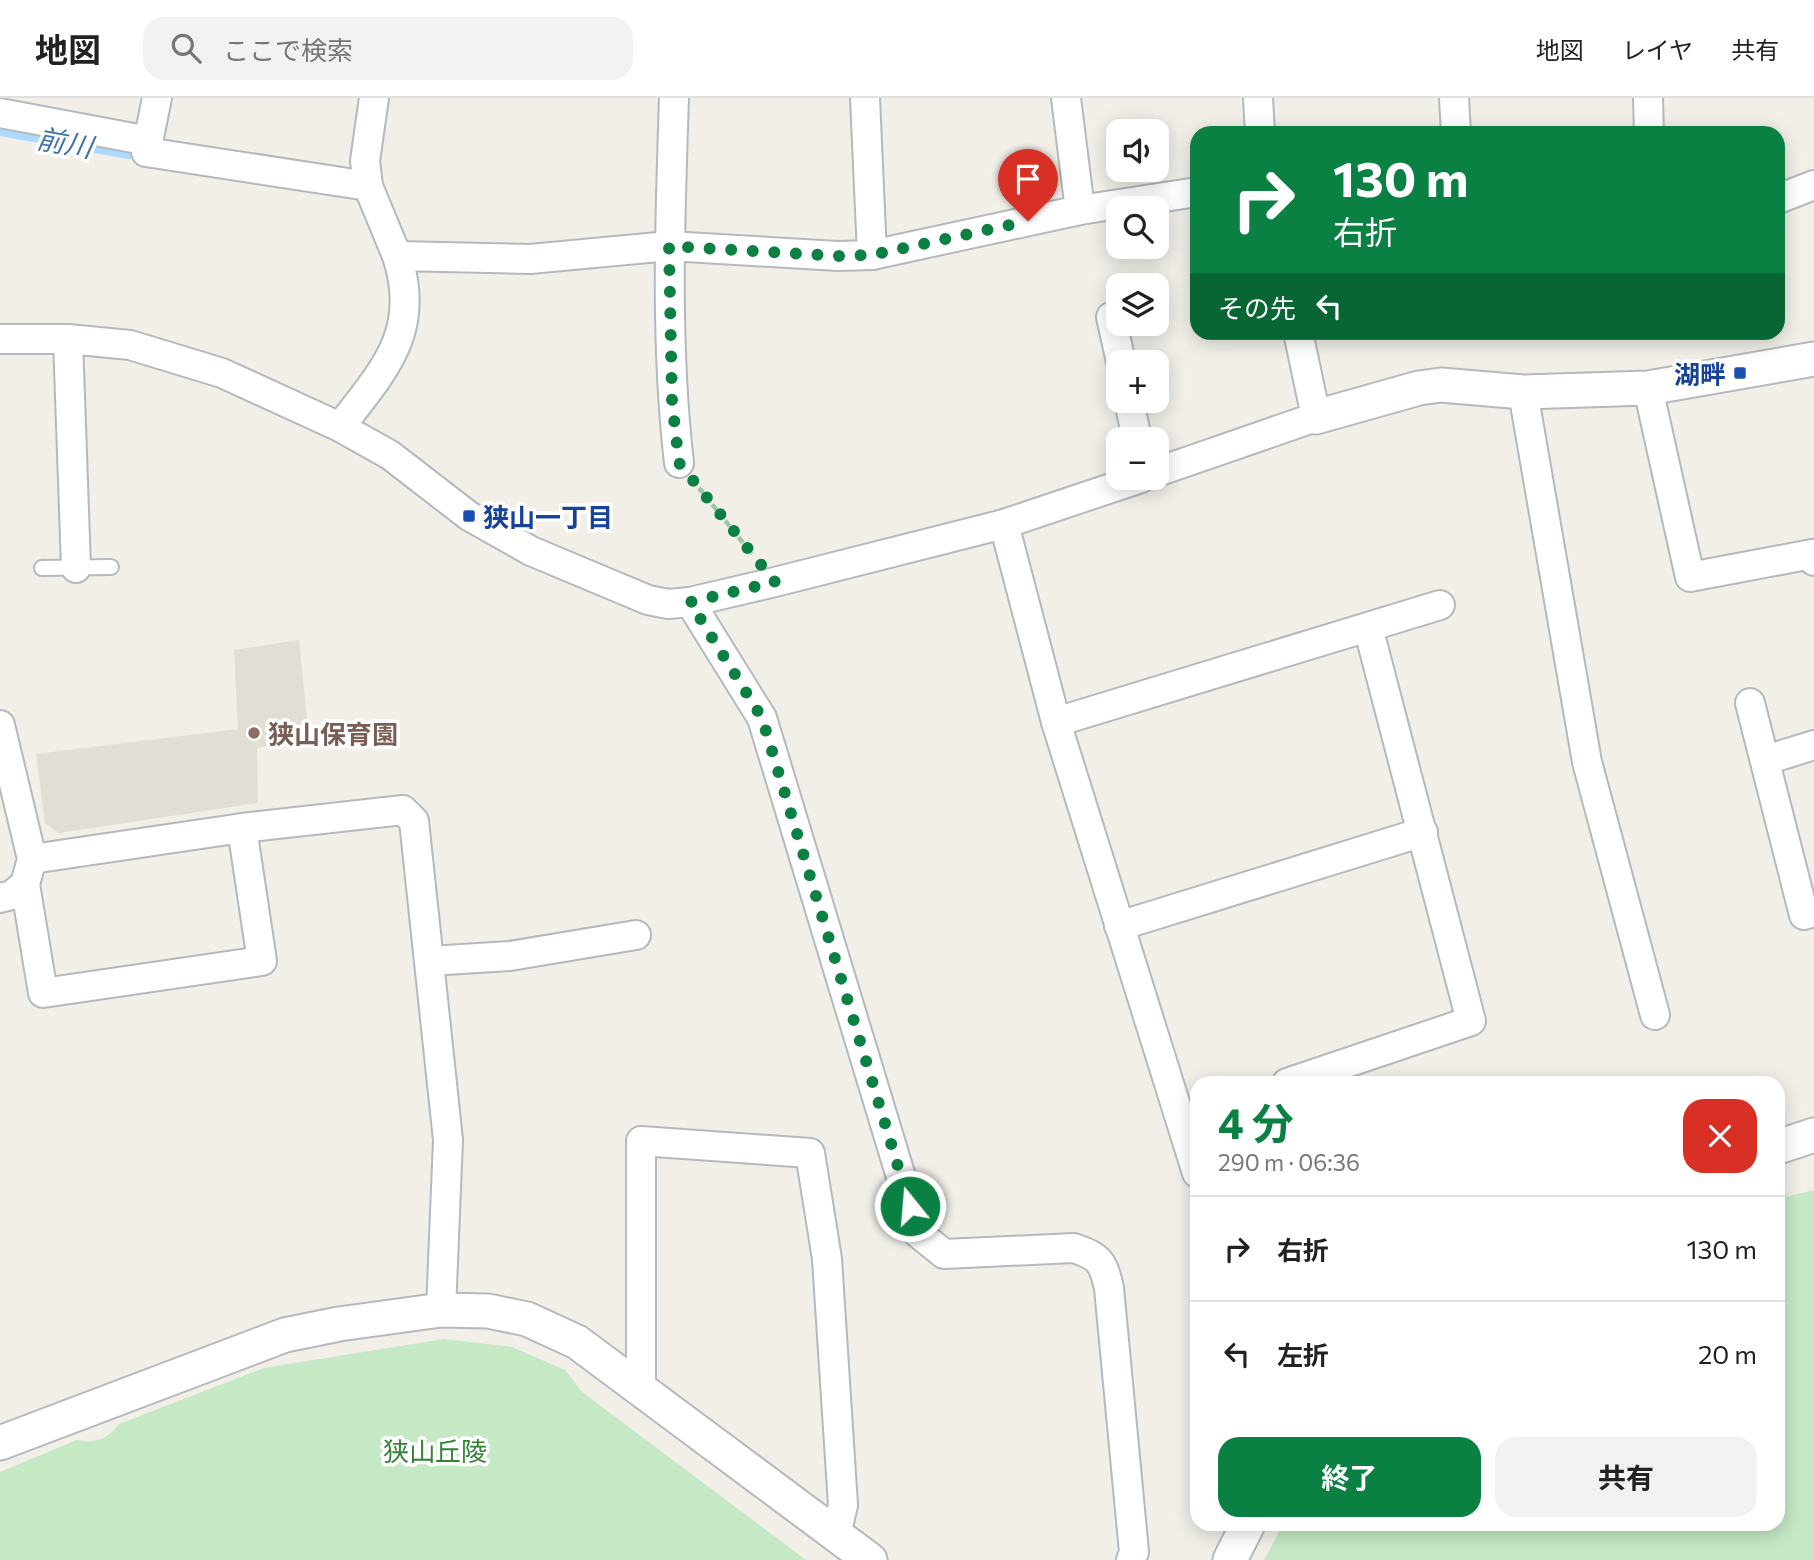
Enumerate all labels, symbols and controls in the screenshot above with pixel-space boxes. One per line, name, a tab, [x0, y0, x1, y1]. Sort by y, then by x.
search box	[143, 17, 633, 80]
text: 地図	[35, 28, 101, 69]
icon: search	[167, 29, 205, 67]
text: ここで検索	[223, 34, 353, 65]
text: 地図	[1536, 35, 1584, 64]
text: レイヤ	[1622, 35, 1693, 64]
text: 共有	[1731, 35, 1779, 64]
map controls	[1106, 119, 1169, 490]
button: sound	[1106, 119, 1169, 182]
water label: 前川	[34, 120, 98, 164]
text: 130 m	[1333, 147, 1468, 207]
pin	[998, 149, 1058, 221]
icon: right	[1218, 154, 1309, 245]
icon: arrive	[1009, 160, 1047, 198]
button: search	[1106, 196, 1169, 259]
text: 右折	[1333, 211, 1397, 251]
button: layers	[1106, 273, 1169, 336]
icon: left	[1310, 287, 1348, 325]
text: その先	[1218, 292, 1296, 323]
button: +	[1106, 350, 1169, 413]
place label: 湖畔	[1674, 358, 1726, 389]
marker: 湖畔	[1732, 365, 1748, 381]
button: −	[1106, 427, 1169, 490]
place label: 狭山一丁目	[483, 501, 613, 532]
marker: 狭山一丁目	[461, 508, 477, 524]
place label: 狭山保育園	[268, 718, 398, 749]
marker: 狭山保育園	[246, 725, 262, 741]
text: 4 分	[1218, 1096, 1294, 1148]
button: close	[1683, 1099, 1757, 1173]
text: 290 m · 06:36	[1218, 1148, 1360, 1176]
position arrow	[873, 1169, 947, 1243]
icon: right	[1218, 1230, 1256, 1268]
text: 130 m	[1686, 1233, 1757, 1264]
text: 右折	[1277, 1234, 1329, 1265]
icon: left	[1218, 1335, 1256, 1373]
text: 20 m	[1698, 1338, 1757, 1369]
text: 左折	[1277, 1339, 1329, 1370]
park label: 狭山丘陵	[383, 1435, 487, 1466]
button: 終了	[1218, 1437, 1481, 1517]
button: 共有	[1495, 1437, 1757, 1517]

